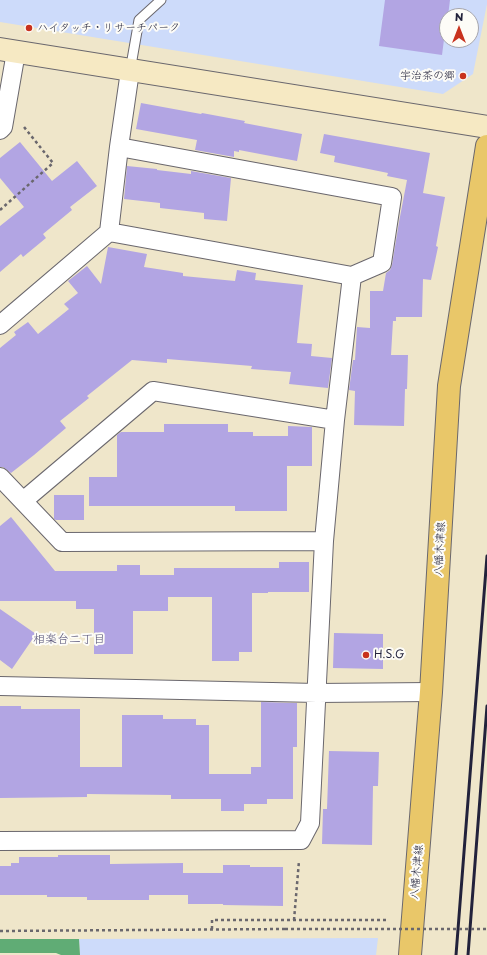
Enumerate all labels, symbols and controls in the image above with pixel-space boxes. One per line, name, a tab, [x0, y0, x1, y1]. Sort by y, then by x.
north arrow	[439, 8, 479, 48]
text: N	[455, 8, 463, 25]
place label: ハイタッチ・リサーチパーク	[37, 21, 180, 35]
marker: ハイタッチ・リサーチパーク	[24, 23, 34, 33]
place label: 宇治茶の郷	[400, 69, 455, 83]
marker: 宇治茶の郷	[458, 71, 468, 81]
street label: 八幡木津線	[432, 521, 448, 577]
district label: 相楽台二丁目	[33, 633, 105, 647]
place label: H.S.G	[374, 648, 405, 662]
marker: H.S.G	[361, 650, 371, 660]
street label: 八幡木津線	[408, 844, 426, 900]

